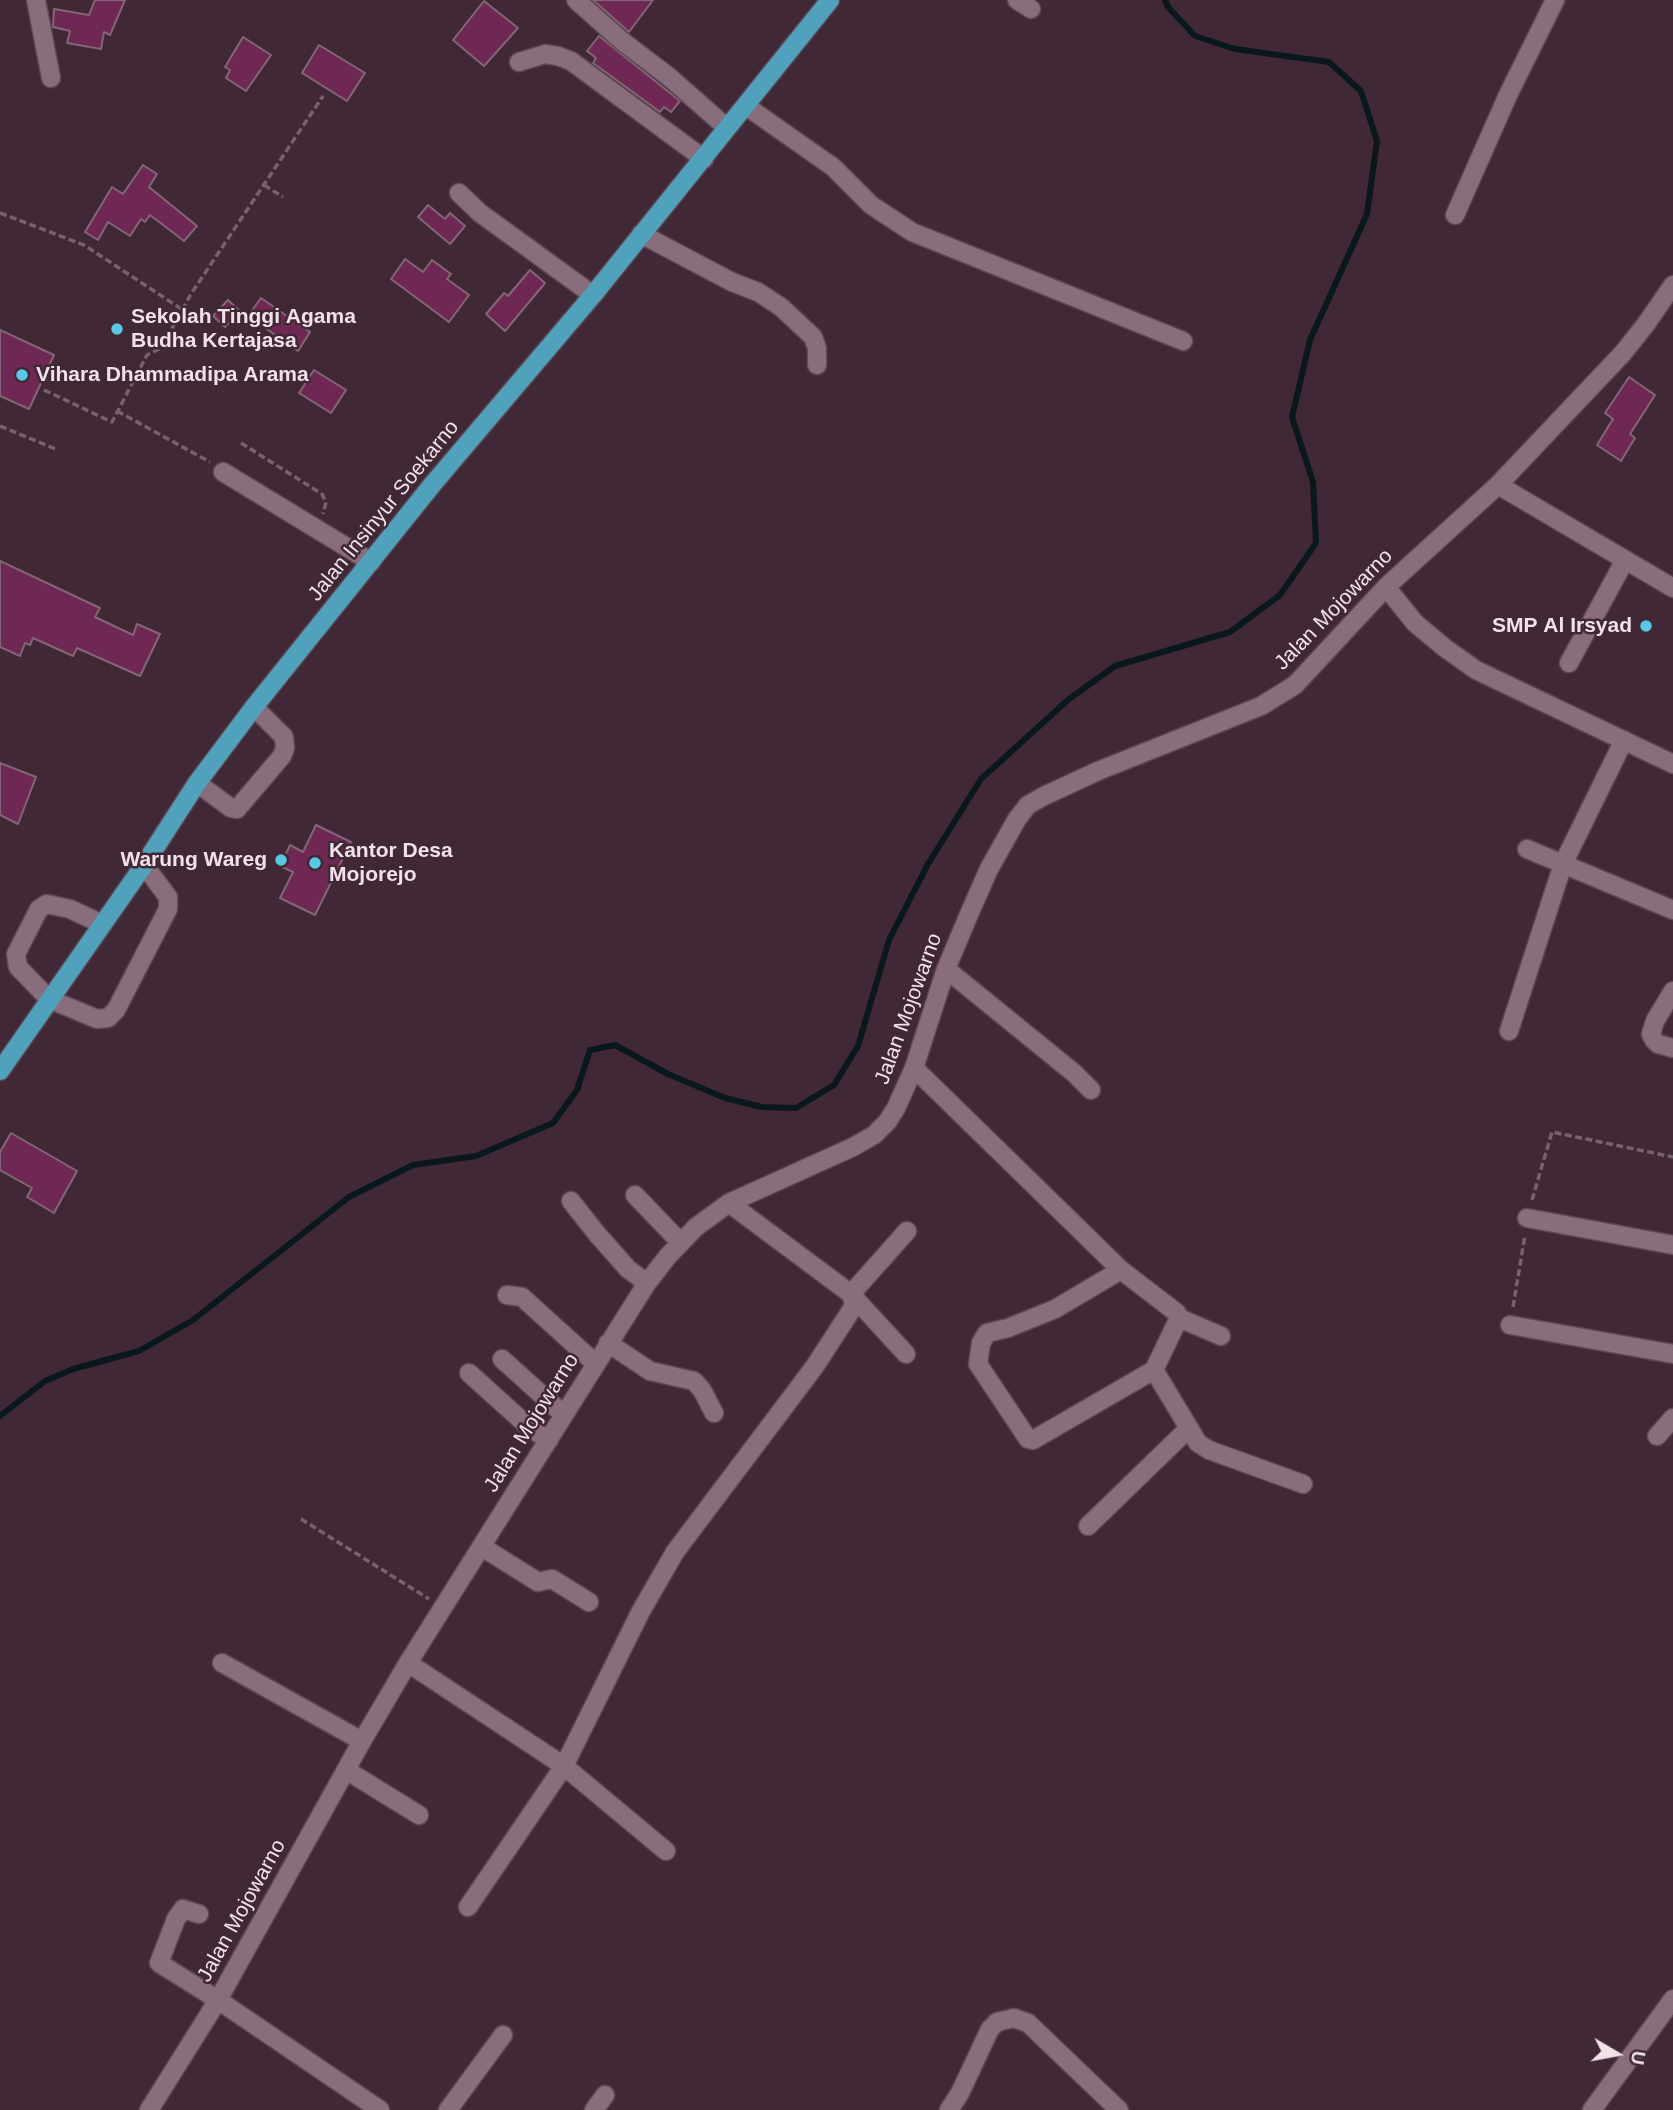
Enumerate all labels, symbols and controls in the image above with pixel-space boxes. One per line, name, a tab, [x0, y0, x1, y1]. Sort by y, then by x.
place label: Sekolah Tinggi Agama Budha Kertajasa	[131, 304, 356, 354]
marker: Sekolah Tinggi Agama Budha Kertajasa	[109, 321, 125, 337]
place label: Vihara Dhammadipa Arama	[36, 362, 309, 388]
marker: Vihara Dhammadipa Arama	[14, 367, 30, 383]
street label: Jalan Insinyur Soekarno	[303, 416, 465, 606]
street label: Jalan Mojowarno	[1270, 544, 1398, 676]
place label: SMP Al Irsyad	[1492, 613, 1632, 639]
marker: SMP Al Irsyad	[1638, 618, 1654, 634]
place label: Kantor Desa Mojorejo	[329, 838, 453, 888]
place label: Warung Wareg	[120, 847, 267, 873]
marker: Warung Wareg	[273, 852, 289, 868]
marker: Kantor Desa Mojorejo	[307, 855, 323, 871]
street label: Jalan Mojowarno	[870, 930, 948, 1088]
street label: Jalan Mojowarno	[479, 1349, 585, 1497]
street label: Jalan Mojowarno	[192, 1835, 292, 1987]
north arrow	[1582, 2019, 1652, 2089]
text: U	[1627, 2049, 1650, 2066]

